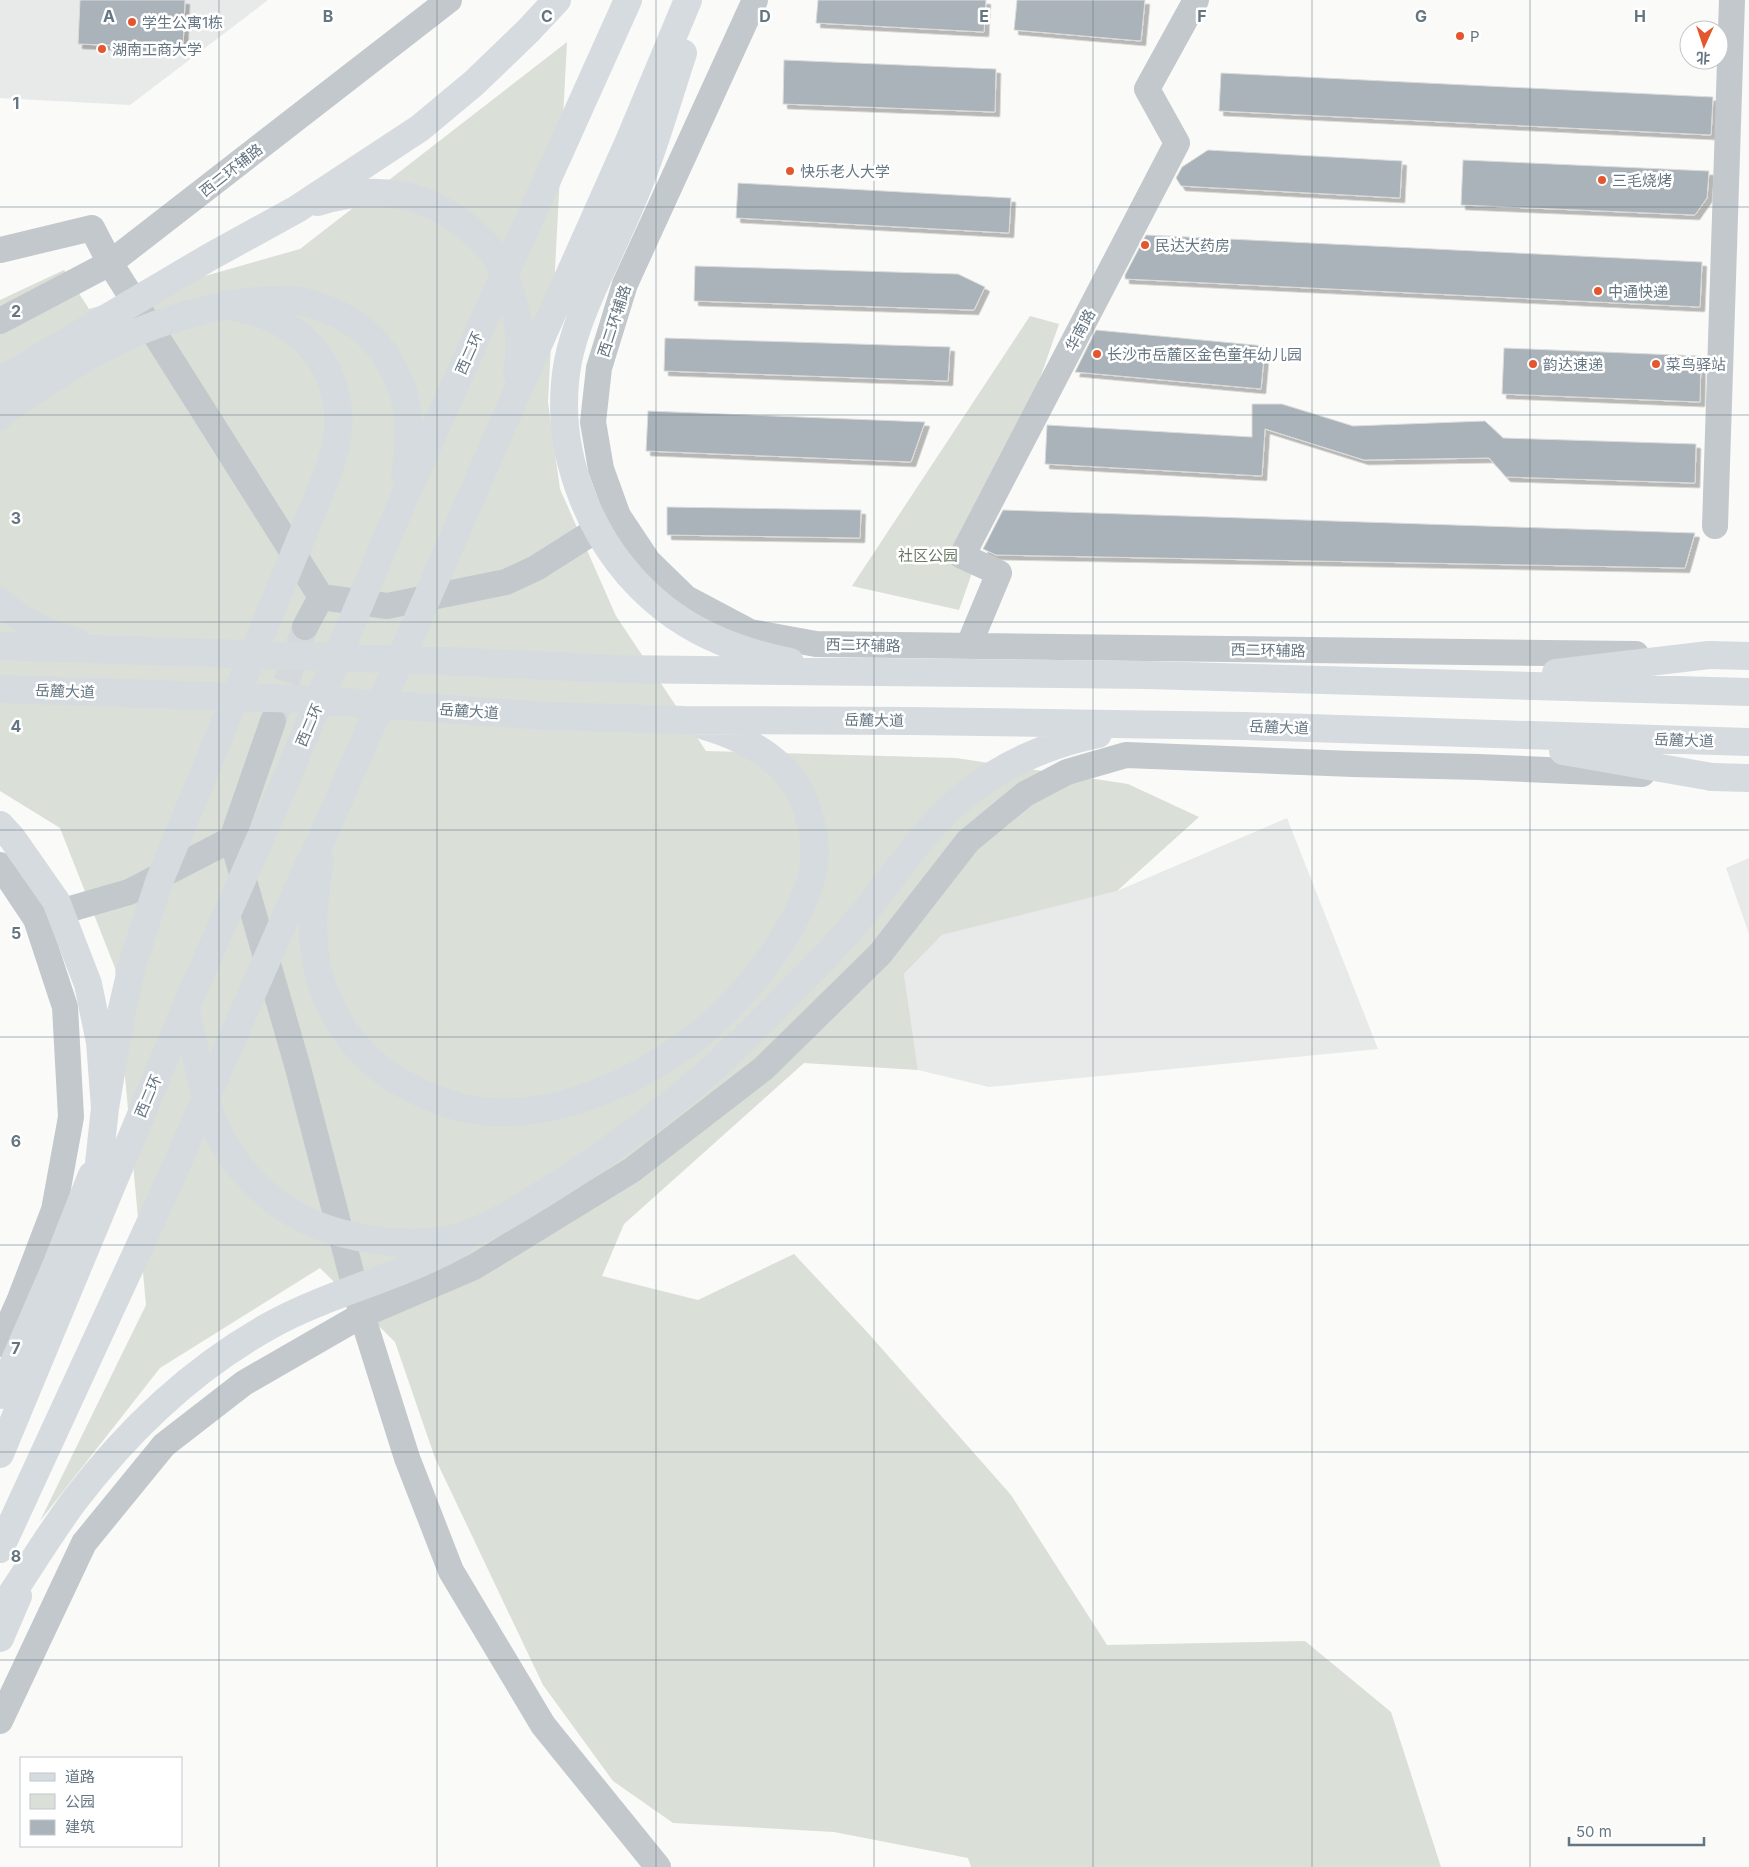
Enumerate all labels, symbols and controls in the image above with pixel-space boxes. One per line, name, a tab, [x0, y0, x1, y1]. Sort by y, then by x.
text: A	[103, 6, 115, 26]
text: B	[323, 6, 333, 26]
text: C	[541, 6, 553, 26]
text: D	[759, 6, 771, 26]
text: E	[979, 6, 989, 26]
text: F	[1197, 6, 1207, 26]
text: G	[1415, 6, 1427, 26]
text: H	[1634, 6, 1646, 26]
place label: 学生公寓1栋	[142, 13, 223, 32]
marker: 学生公寓1栋	[126, 16, 138, 28]
north arrow	[1679, 20, 1729, 70]
place label: P	[1470, 27, 1480, 46]
marker: P	[1454, 30, 1466, 42]
place label: 湖南工商大学	[112, 40, 202, 59]
marker: 湖南工商大学	[96, 43, 108, 55]
text: 北	[1696, 50, 1711, 67]
text: 1	[13, 93, 19, 113]
street label: 西二环辅路	[196, 139, 266, 201]
place label: 快乐老人大学	[800, 162, 890, 181]
marker: 快乐老人大学	[784, 165, 796, 177]
place label: 三毛烧烤	[1612, 171, 1672, 190]
marker: 三毛烧烤	[1596, 174, 1608, 186]
place label: 民达大药房	[1155, 236, 1230, 255]
marker: 民达大药房	[1139, 239, 1151, 251]
street label: 西二环辅路	[593, 282, 635, 360]
place label: 中通快递	[1608, 282, 1668, 301]
marker: 中通快递	[1592, 285, 1604, 297]
text: 2	[11, 301, 21, 321]
street label: 华南路	[1061, 306, 1099, 354]
street label: 西二环	[451, 329, 487, 377]
place label: 长沙市岳麓区金色童年幼儿园	[1107, 345, 1302, 364]
marker: 长沙市岳麓区金色童年幼儿园	[1091, 348, 1103, 360]
place label: 韵达速递	[1543, 355, 1603, 374]
place label: 菜鸟驿站	[1666, 355, 1726, 374]
marker: 韵达速递	[1527, 358, 1539, 370]
marker: 菜鸟驿站	[1650, 358, 1662, 370]
text: 3	[11, 508, 21, 528]
park label: 社区公园	[898, 546, 958, 565]
street label: 西二环辅路	[825, 635, 901, 655]
street label: 西二环辅路	[1230, 640, 1306, 660]
street label: 岳麓大道	[35, 680, 95, 702]
street label: 岳麓大道	[438, 699, 500, 723]
street label: 西二环	[291, 701, 327, 749]
street label: 岳麓大道	[844, 710, 904, 730]
text: 4	[11, 716, 22, 736]
street label: 岳麓大道	[1249, 716, 1309, 738]
street label: 岳麓大道	[1654, 729, 1714, 751]
text: 5	[11, 923, 21, 943]
street label: 西二环	[130, 1072, 166, 1120]
text: 6	[11, 1131, 21, 1151]
text: 7	[11, 1338, 21, 1358]
text: 8	[11, 1546, 21, 1566]
legend	[20, 1757, 182, 1847]
text: 道路	[65, 1767, 95, 1786]
text: 公园	[65, 1792, 95, 1811]
scale bar	[1569, 1814, 1704, 1846]
text: 建筑	[65, 1817, 95, 1836]
text: 50 m	[1576, 1822, 1612, 1841]

